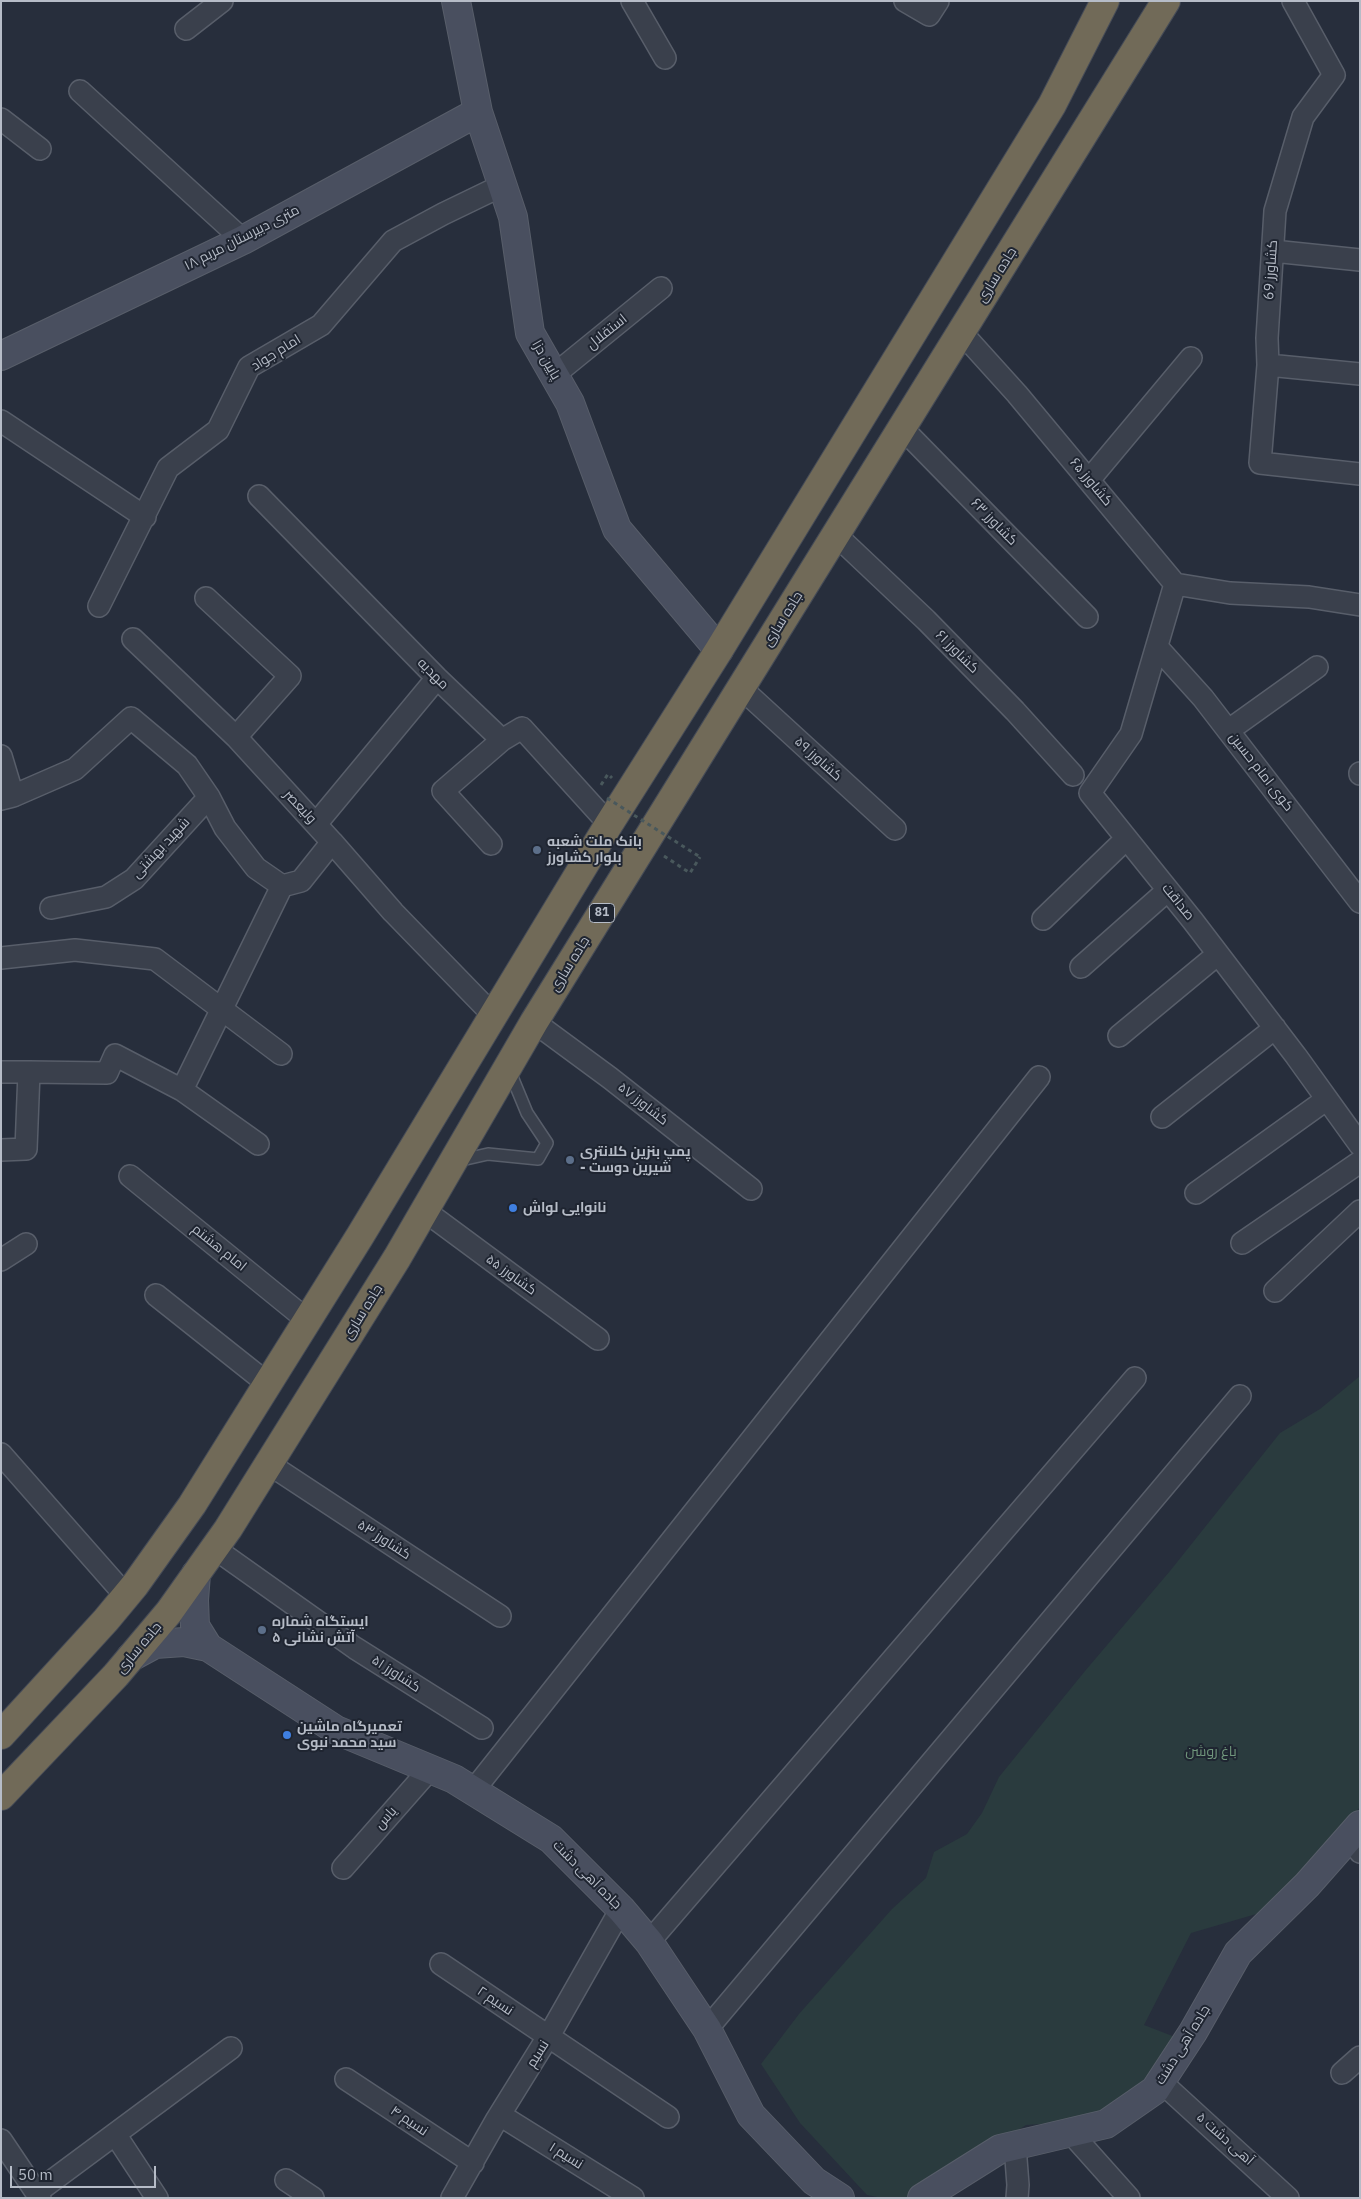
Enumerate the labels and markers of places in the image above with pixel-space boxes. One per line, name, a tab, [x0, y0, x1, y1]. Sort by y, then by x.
place label: بانک ملت شعبه بلوار کشاورز	[547, 834, 642, 866]
marker: بانک ملت شعبه بلوار کشاورز	[531, 844, 543, 856]
place label: پمپ بنزین کلانتری - شیرین دوست	[580, 1144, 691, 1176]
marker: پمپ بنزین کلانتری - شیرین دوست	[564, 1154, 576, 1166]
place label: نانوایی لواش	[523, 1200, 606, 1216]
marker: نانوایی لواش	[507, 1202, 519, 1214]
place label: ایستگاه شماره ۵ آتش نشانی	[272, 1614, 369, 1646]
marker: ایستگاه شماره ۵ آتش نشانی	[256, 1624, 268, 1636]
place label: تعمیرگاه ماشین سید محمد نبوی	[297, 1719, 402, 1751]
marker: تعمیرگاه ماشین سید محمد نبوی	[281, 1729, 293, 1741]

